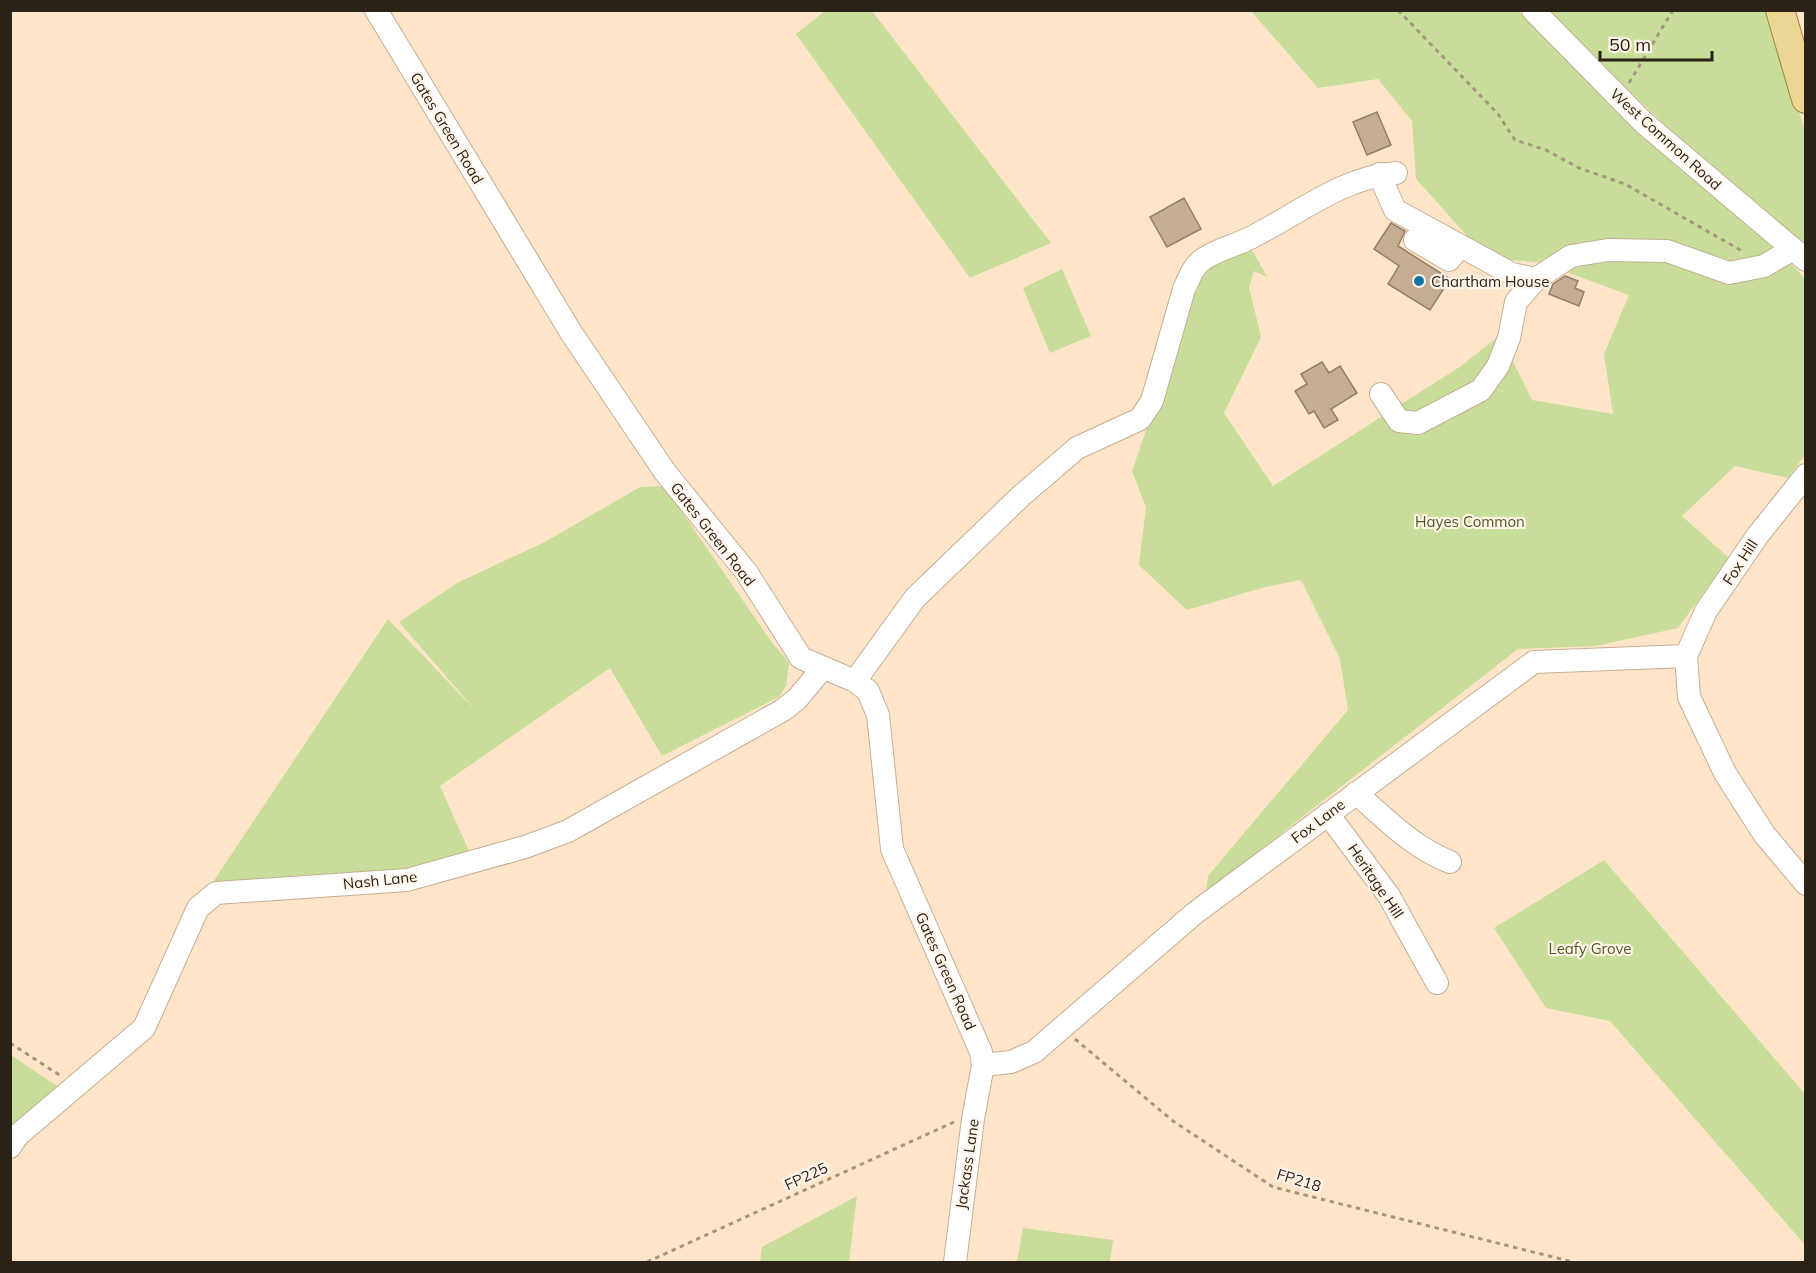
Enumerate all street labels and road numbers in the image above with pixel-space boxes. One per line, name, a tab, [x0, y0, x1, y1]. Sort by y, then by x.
street label: Gates Green Road	[406, 69, 488, 187]
street label: West Common Road	[1606, 84, 1726, 194]
street label: Gates Green Road	[666, 478, 760, 590]
street label: Fox Hill	[1718, 536, 1762, 588]
street label: Fox Lane	[1287, 795, 1349, 847]
street label: Heritage Hill	[1344, 840, 1408, 922]
street label: Nash Lane	[342, 867, 418, 893]
street label: Gates Green Road	[912, 909, 980, 1033]
street label: Jackass Lane	[951, 1118, 983, 1210]
street label: FP225	[782, 1158, 830, 1194]
street label: FP218	[1275, 1164, 1323, 1196]

